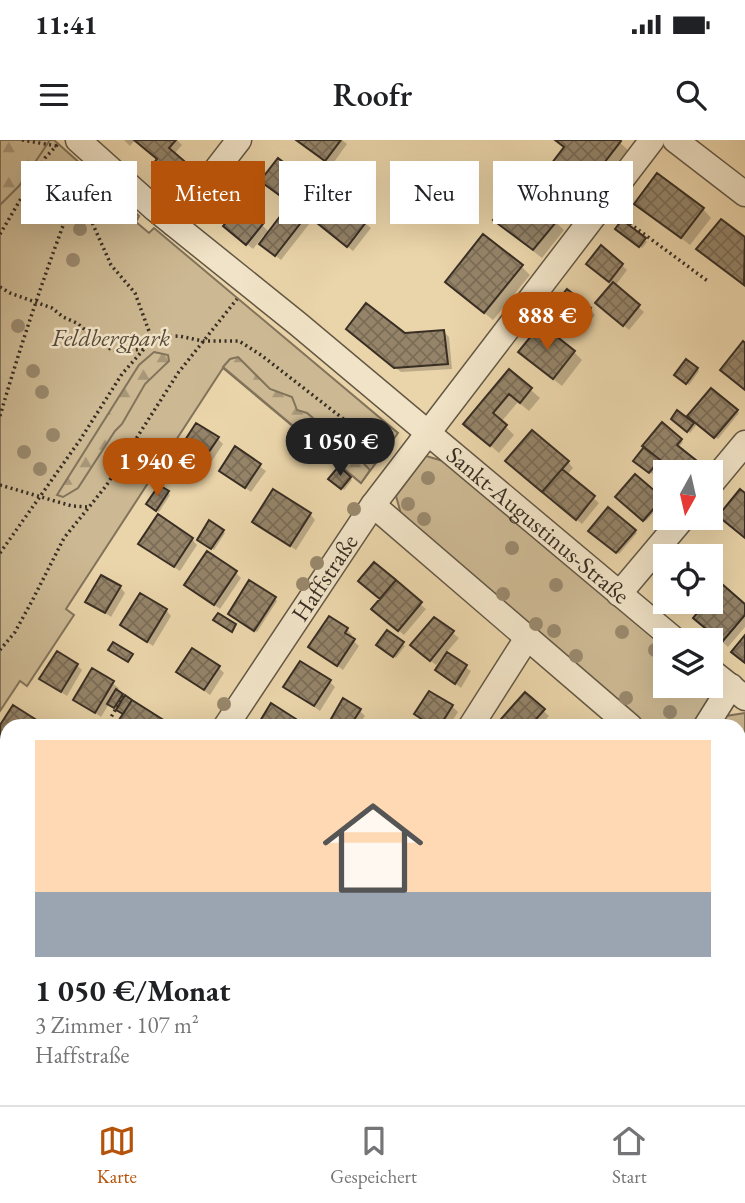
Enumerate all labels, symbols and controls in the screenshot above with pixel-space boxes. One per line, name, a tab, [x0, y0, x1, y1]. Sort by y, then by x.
text: 11:41	[35, 8, 97, 42]
text: Roofr	[333, 74, 412, 116]
icon: menu	[35, 76, 73, 114]
icon: search	[672, 76, 710, 114]
chip: Kaufen	[21, 161, 137, 224]
chip: Mieten	[151, 161, 265, 224]
chip: Filter	[279, 161, 376, 224]
chip: Neu	[390, 161, 479, 224]
chip: Wohnung	[493, 161, 633, 224]
pin: 888 €	[498, 292, 596, 352]
text: 888 €	[518, 300, 576, 330]
park label: Feldbergpark	[51, 322, 170, 353]
pin: 1 050 €	[275, 418, 405, 478]
text: 1 050 €	[302, 426, 378, 456]
pin: 1 940 €	[92, 438, 222, 498]
street label: Sankt-Augustinus-Straße	[440, 439, 636, 610]
text: 1 940 €	[119, 446, 195, 476]
north arrow	[653, 460, 723, 530]
map controls	[653, 460, 723, 698]
street label: Haffstraße	[284, 528, 364, 627]
button: locate	[653, 544, 723, 614]
button: layers	[653, 628, 723, 698]
icon: home	[310, 785, 436, 911]
text: 1 050 €/Monat	[35, 971, 230, 1010]
text: 3 Zimmer · 107 m²	[35, 1010, 199, 1040]
text: Haffstraße	[35, 1040, 130, 1070]
tab: Karte	[97, 1122, 137, 1189]
tab: Gespeichert	[330, 1122, 417, 1189]
tab: Start	[610, 1122, 648, 1189]

